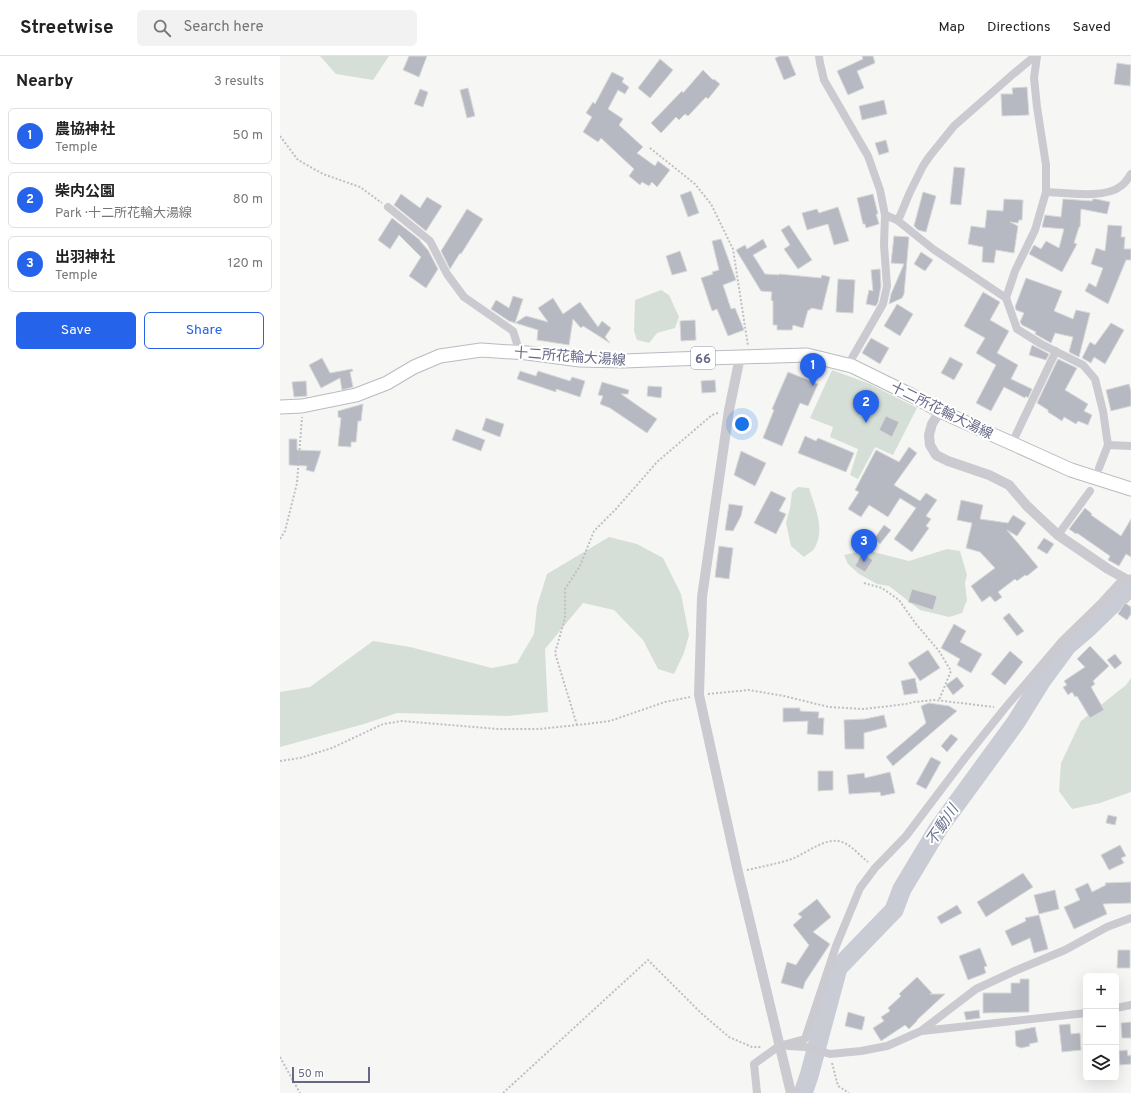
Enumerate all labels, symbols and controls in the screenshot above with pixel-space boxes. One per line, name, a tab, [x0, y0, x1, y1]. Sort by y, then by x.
search box	[137, 10, 417, 46]
text: Streetwise	[20, 16, 113, 40]
icon: search	[151, 17, 173, 39]
text: Search here	[183, 18, 264, 37]
text: Map	[939, 19, 965, 36]
text: Directions	[987, 19, 1051, 36]
text: Saved	[1073, 19, 1111, 36]
text: Nearby	[16, 71, 73, 93]
text: 3 results	[214, 74, 264, 90]
text: 農協神社	[55, 121, 115, 140]
text: 1	[27, 128, 33, 144]
text: 50 m	[233, 128, 263, 144]
text: Temple	[55, 140, 97, 156]
text: 柴内公園	[55, 183, 115, 202]
text: 2	[26, 192, 34, 208]
text: 80 m	[233, 192, 263, 208]
text: Park · 十二所花輪大湯線	[55, 206, 192, 222]
text: 出羽神社	[55, 249, 115, 268]
text: 3	[26, 256, 34, 272]
text: 120 m	[228, 256, 263, 272]
text: Temple	[55, 268, 97, 284]
button: Save	[16, 312, 136, 349]
button: Share	[144, 312, 264, 349]
street label: 十二所花輪大湯線	[513, 344, 626, 370]
road number: 66	[691, 347, 715, 369]
pin: 1	[800, 353, 826, 386]
street label: 十二所花輪大湯線	[887, 378, 996, 444]
pin: 2	[853, 390, 879, 423]
your location	[732, 414, 752, 434]
pin: 3	[851, 529, 877, 562]
water label: 不動川	[923, 800, 965, 850]
map controls	[1083, 973, 1119, 1081]
button: +	[1083, 973, 1119, 1009]
button: −	[1083, 1009, 1119, 1045]
button: layers	[1083, 1045, 1119, 1081]
scale bar	[292, 1065, 370, 1084]
text: 50 m	[298, 1067, 324, 1081]

